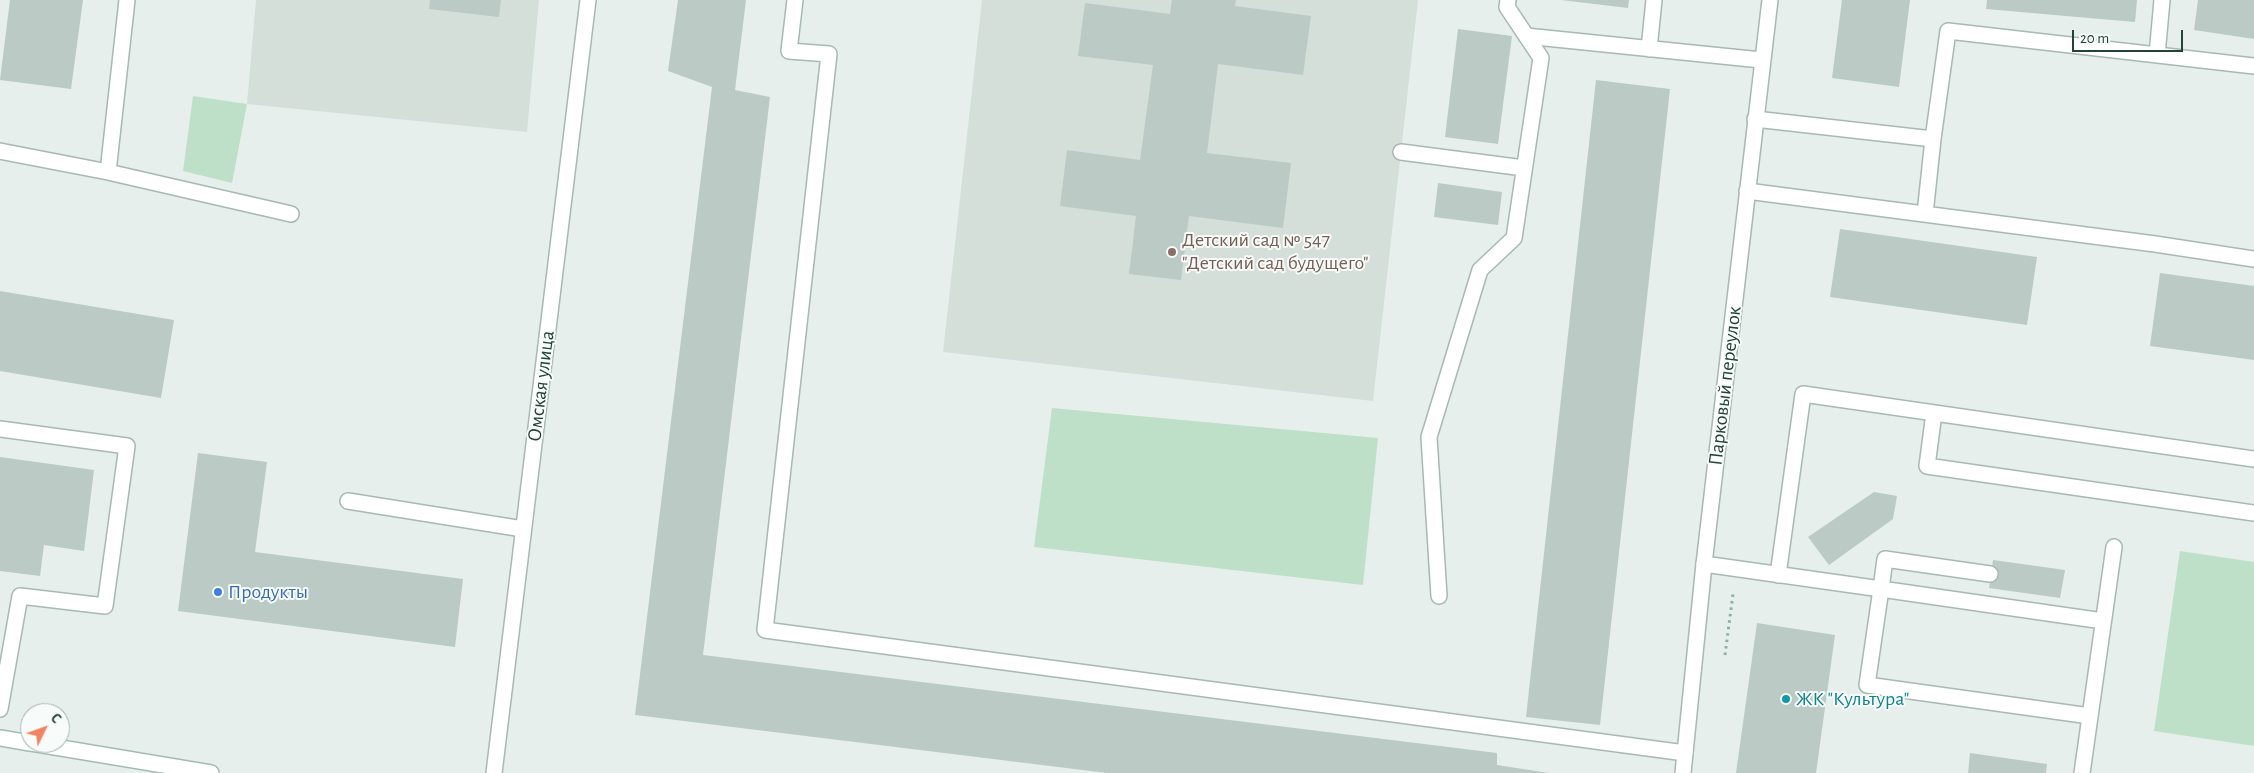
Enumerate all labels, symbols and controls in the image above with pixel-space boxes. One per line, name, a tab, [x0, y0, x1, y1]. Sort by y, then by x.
scale bar	[2074, 20, 2185, 52]
text: 20 m	[2080, 31, 2109, 46]
place label: Детский сад № 547 "Детский сад будущего"	[1182, 228, 1369, 275]
marker: Детский сад № 547 "Детский сад будущего"	[1166, 246, 1178, 258]
street label: Парковый переулок	[1703, 305, 1747, 467]
street label: Омская улица	[522, 329, 560, 443]
place label: Продукты	[228, 580, 308, 604]
marker: Продукты	[212, 586, 224, 598]
place label: ЖК "Культура"	[1796, 687, 1909, 711]
marker: ЖК "Культура"	[1780, 693, 1792, 705]
north arrow	[20, 703, 70, 753]
text: С	[48, 711, 63, 726]

